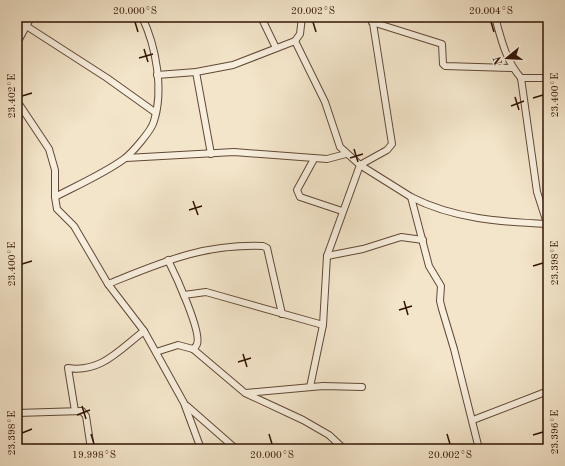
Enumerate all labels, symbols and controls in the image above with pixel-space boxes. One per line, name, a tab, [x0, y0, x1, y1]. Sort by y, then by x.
text: 20.000°S	[113, 6, 157, 16]
text: 20.002°S	[291, 6, 335, 16]
text: 20.004°S	[469, 6, 513, 16]
north arrow	[487, 38, 527, 78]
text: N	[492, 54, 505, 66]
text: 23.400°E	[550, 73, 560, 117]
text: 23.402°E	[7, 74, 17, 118]
text: 23.398°E	[550, 241, 560, 285]
text: 23.400°E	[7, 242, 17, 286]
text: 23.396°E	[550, 410, 560, 454]
text: 23.398°E	[7, 411, 17, 455]
text: 19.998°S	[72, 450, 116, 460]
text: 20.000°S	[250, 450, 294, 460]
text: 20.002°S	[428, 450, 472, 460]

